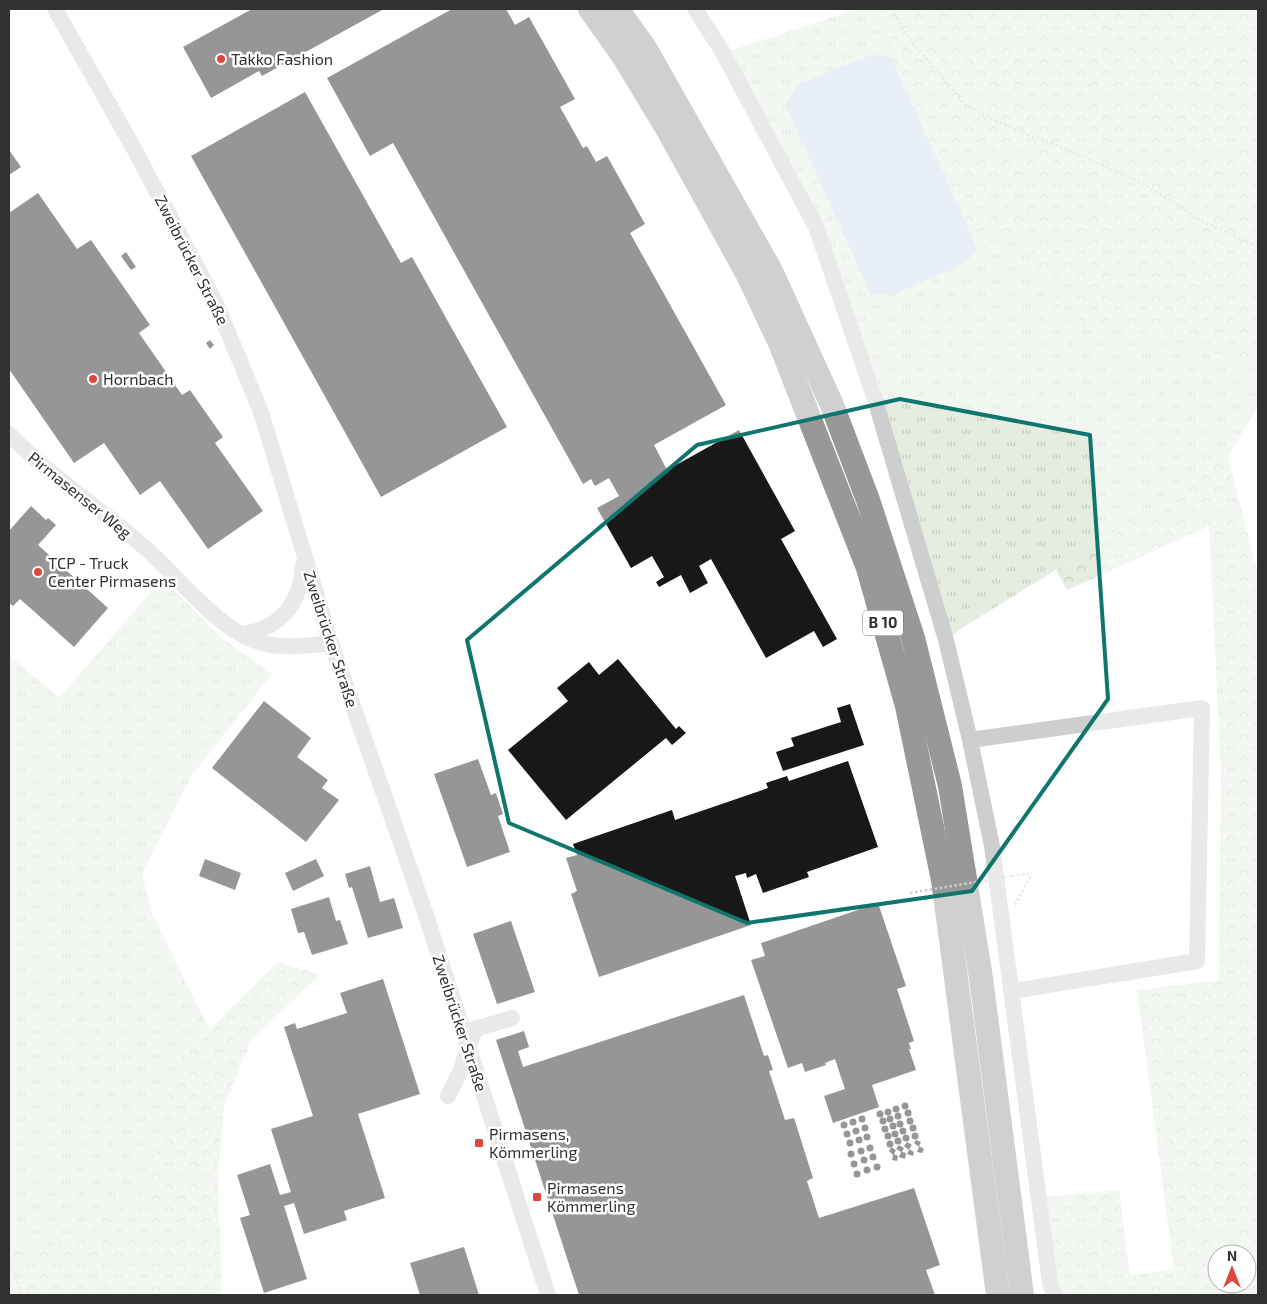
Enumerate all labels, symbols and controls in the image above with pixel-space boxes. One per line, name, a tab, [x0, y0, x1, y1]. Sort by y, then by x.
place label: Takko Fashion	[231, 49, 333, 68]
marker: Takko Fashion	[215, 53, 227, 65]
street label: Zweibrücker Straße	[152, 192, 233, 328]
place label: Hornbach	[103, 369, 174, 388]
marker: Hornbach	[87, 373, 99, 385]
street label: Pirmasenser Weg	[25, 447, 136, 542]
place label: TCP - Truck Center Pirmasens	[48, 553, 176, 590]
marker: TCP - Truck Center Pirmasens	[32, 566, 44, 578]
street label: Zweibrücker Straße	[300, 568, 363, 710]
road number: B 10	[863, 610, 903, 636]
street label: Zweibrücker Straße	[429, 952, 492, 1094]
place label: Pirmasens, Kömmerling	[489, 1124, 577, 1161]
marker: Pirmasens, Kömmerling	[473, 1137, 485, 1149]
place label: Pirmasens Kömmerling	[547, 1178, 635, 1215]
marker: Pirmasens Kömmerling	[531, 1191, 543, 1203]
north arrow	[1207, 1244, 1257, 1294]
text: N	[1227, 1247, 1237, 1264]

